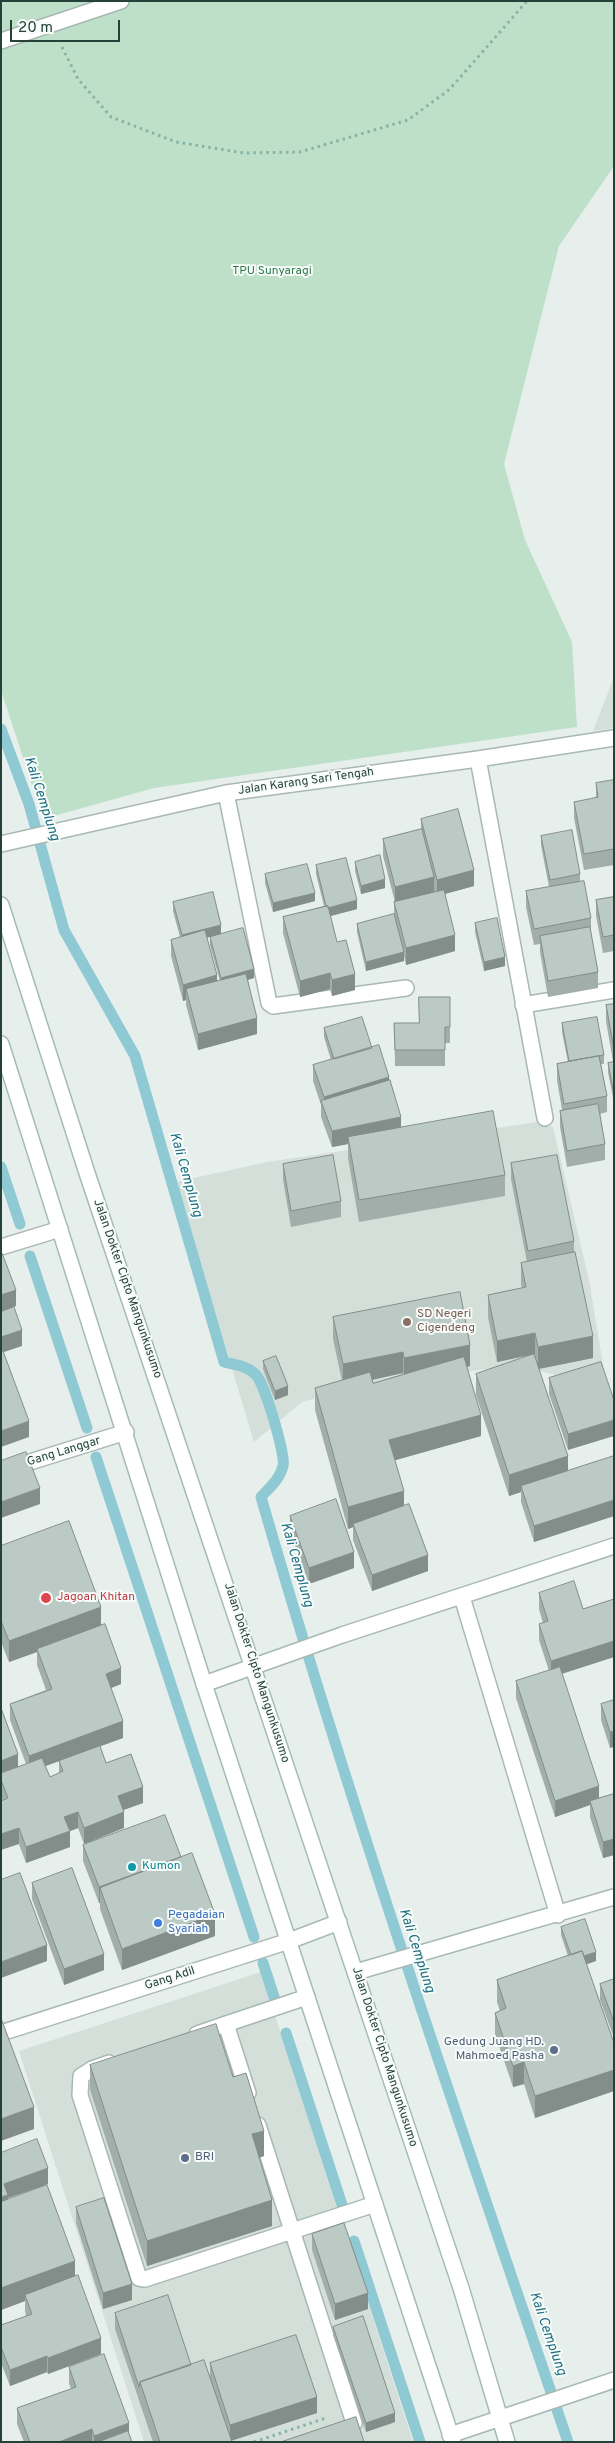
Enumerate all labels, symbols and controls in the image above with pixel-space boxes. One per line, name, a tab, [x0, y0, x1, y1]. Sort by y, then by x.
scale bar	[12, 10, 122, 42]
text: 20 m	[18, 19, 53, 38]
park label: TPU Sunyaragi	[232, 265, 312, 279]
water label: Kali Cemplung	[20, 755, 62, 843]
street label: Jalan Karang Sari Tengah	[237, 765, 375, 799]
water label: Kali Cemplung	[165, 1131, 205, 1219]
street label: Jalan Dokter Cipto Mangunkusumo	[90, 1198, 164, 1380]
place label: SD Negeri Cigendeng	[417, 1308, 475, 1336]
marker: SD Negeri Cigendeng	[401, 1316, 413, 1328]
street label: Gang Langgar	[26, 1434, 102, 1470]
water label: Kali Cemplung	[276, 1521, 316, 1609]
street label: Jalan Dokter Cipto Mangunkusumo	[220, 1581, 292, 1765]
marker: Jagoan Khitan	[39, 1591, 53, 1605]
place label: Jagoan Khitan	[57, 1591, 135, 1605]
place label: Kumon	[142, 1860, 180, 1874]
marker: Kumon	[126, 1861, 138, 1873]
water label: Kali Cemplung	[395, 1907, 437, 1995]
place label: Pegadaian Syariah	[168, 1909, 225, 1937]
marker: Pegadaian Syariah	[152, 1917, 164, 1929]
street label: Gang Adil	[143, 1964, 197, 1994]
street label: Jalan Dokter Cipto Mangunkusumo	[348, 1965, 420, 2149]
place label: Gedung Juang HD. Mahmoed Pasha	[444, 2036, 544, 2064]
marker: Gedung Juang HD. Mahmoed Pasha	[548, 2044, 560, 2056]
place label: BRI	[195, 2151, 214, 2165]
marker: BRI	[179, 2152, 191, 2164]
water label: Kali Cemplung	[525, 2290, 569, 2378]

